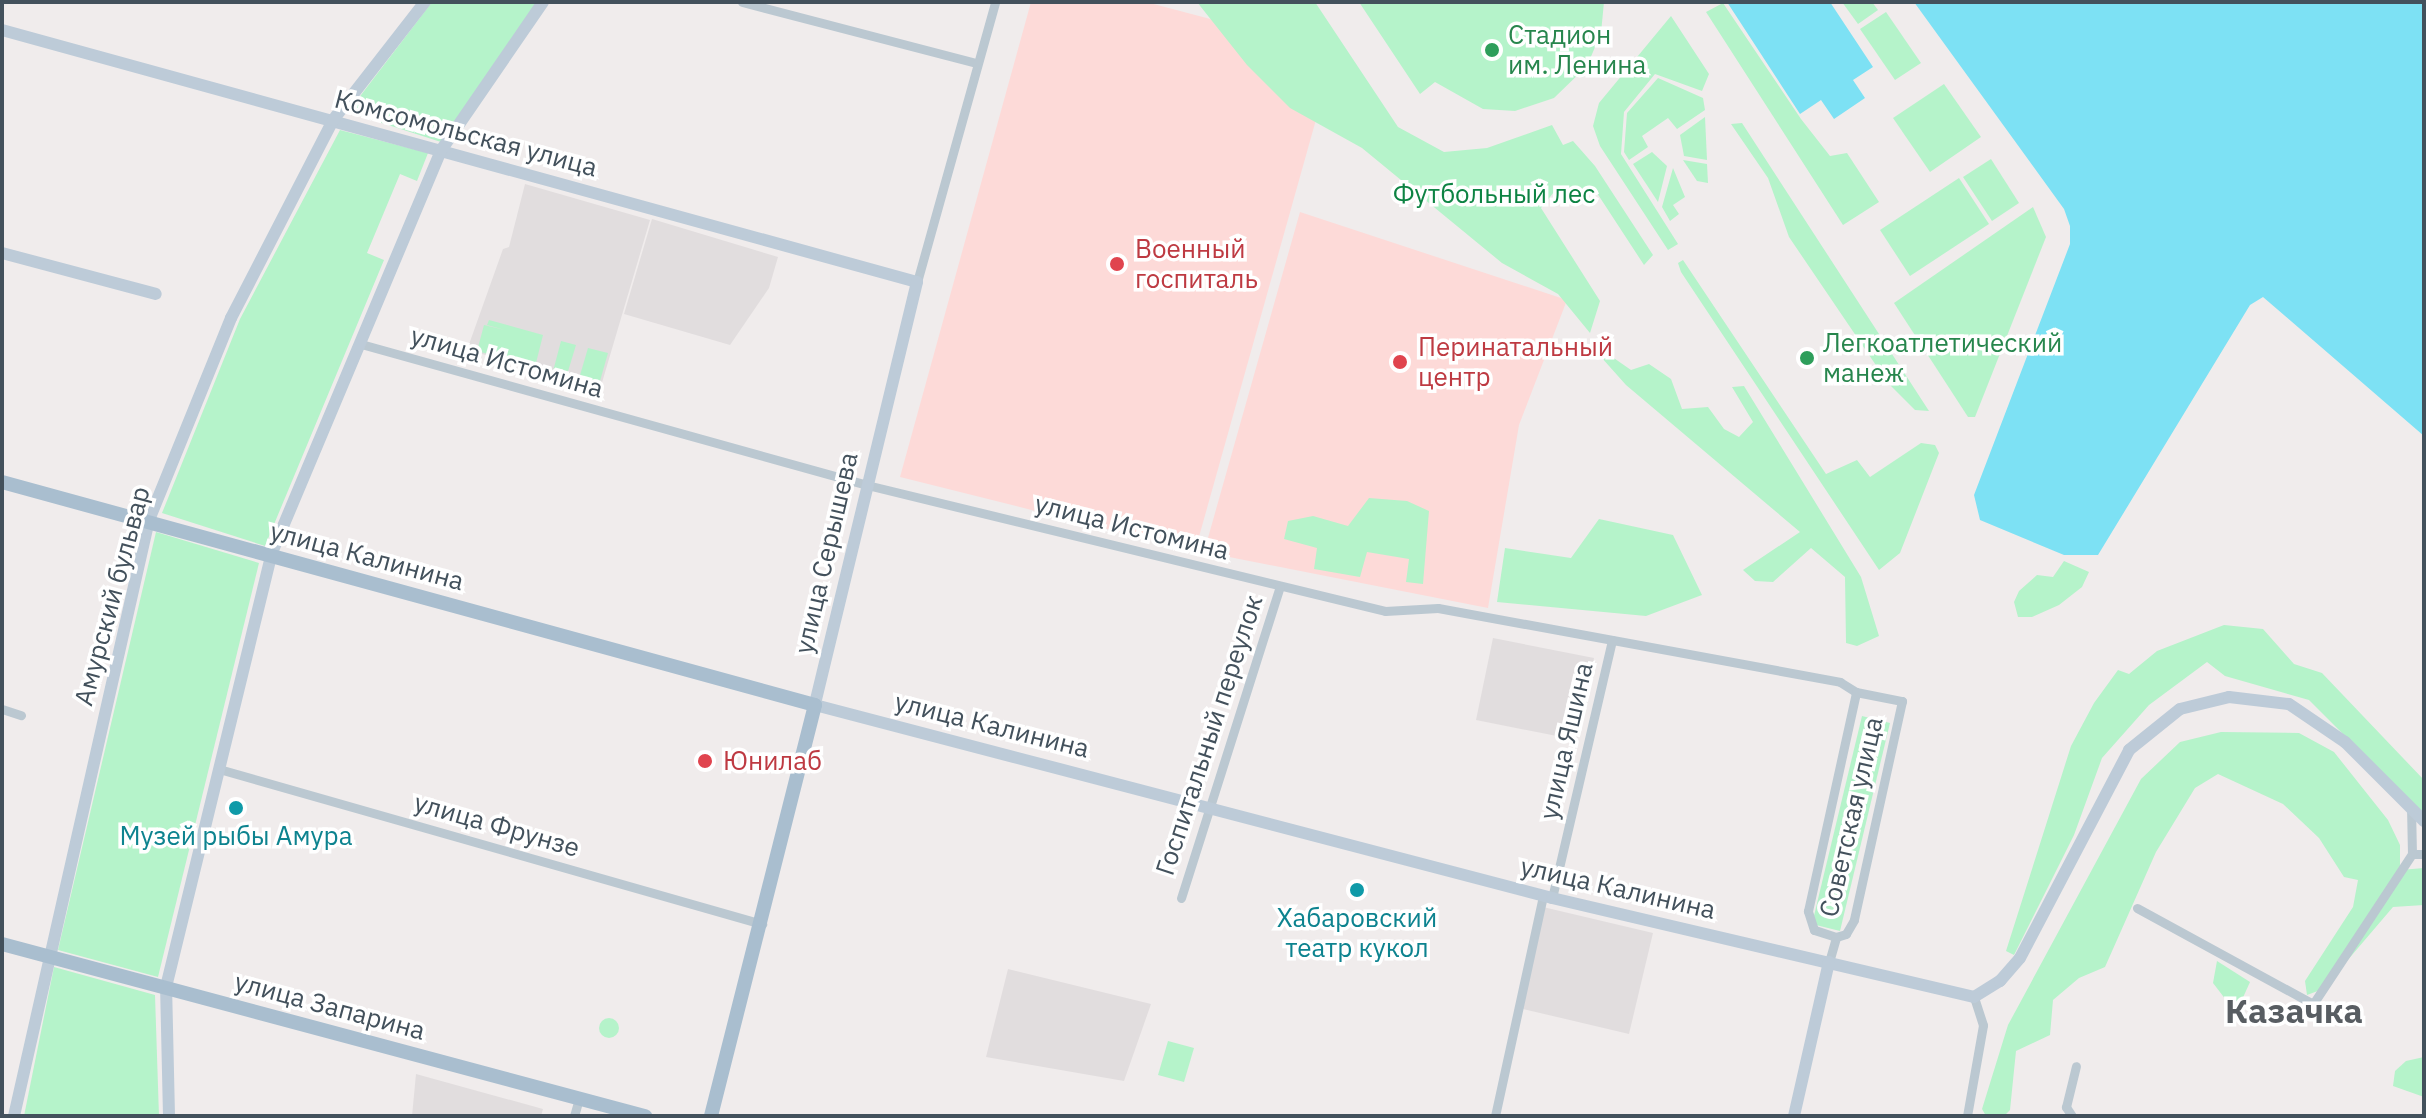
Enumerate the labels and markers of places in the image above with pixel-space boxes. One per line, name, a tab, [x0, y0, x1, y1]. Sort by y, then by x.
place label: Стадион им. Ленина	[1508, 19, 1646, 80]
marker: Стадион им. Ленина	[1483, 41, 1501, 59]
place label: Военный госпиталь	[1135, 233, 1258, 294]
marker: Военный госпиталь	[1106, 253, 1128, 275]
place label: Легкоатлетический манеж	[1823, 327, 2062, 388]
place label: Перинатальный центр	[1418, 331, 1613, 392]
marker: Легкоатлетический манеж	[1798, 349, 1816, 367]
marker: Перинатальный центр	[1389, 351, 1411, 373]
place label: Юнилаб	[723, 745, 822, 777]
marker: Юнилаб	[694, 750, 716, 772]
marker: Музей рыбы Амура	[227, 799, 245, 817]
place label: Музей рыбы Амура	[119, 820, 353, 852]
marker: Хабаровский театр кукол	[1348, 881, 1366, 899]
place label: Хабаровский театр кукол	[1277, 902, 1437, 964]

